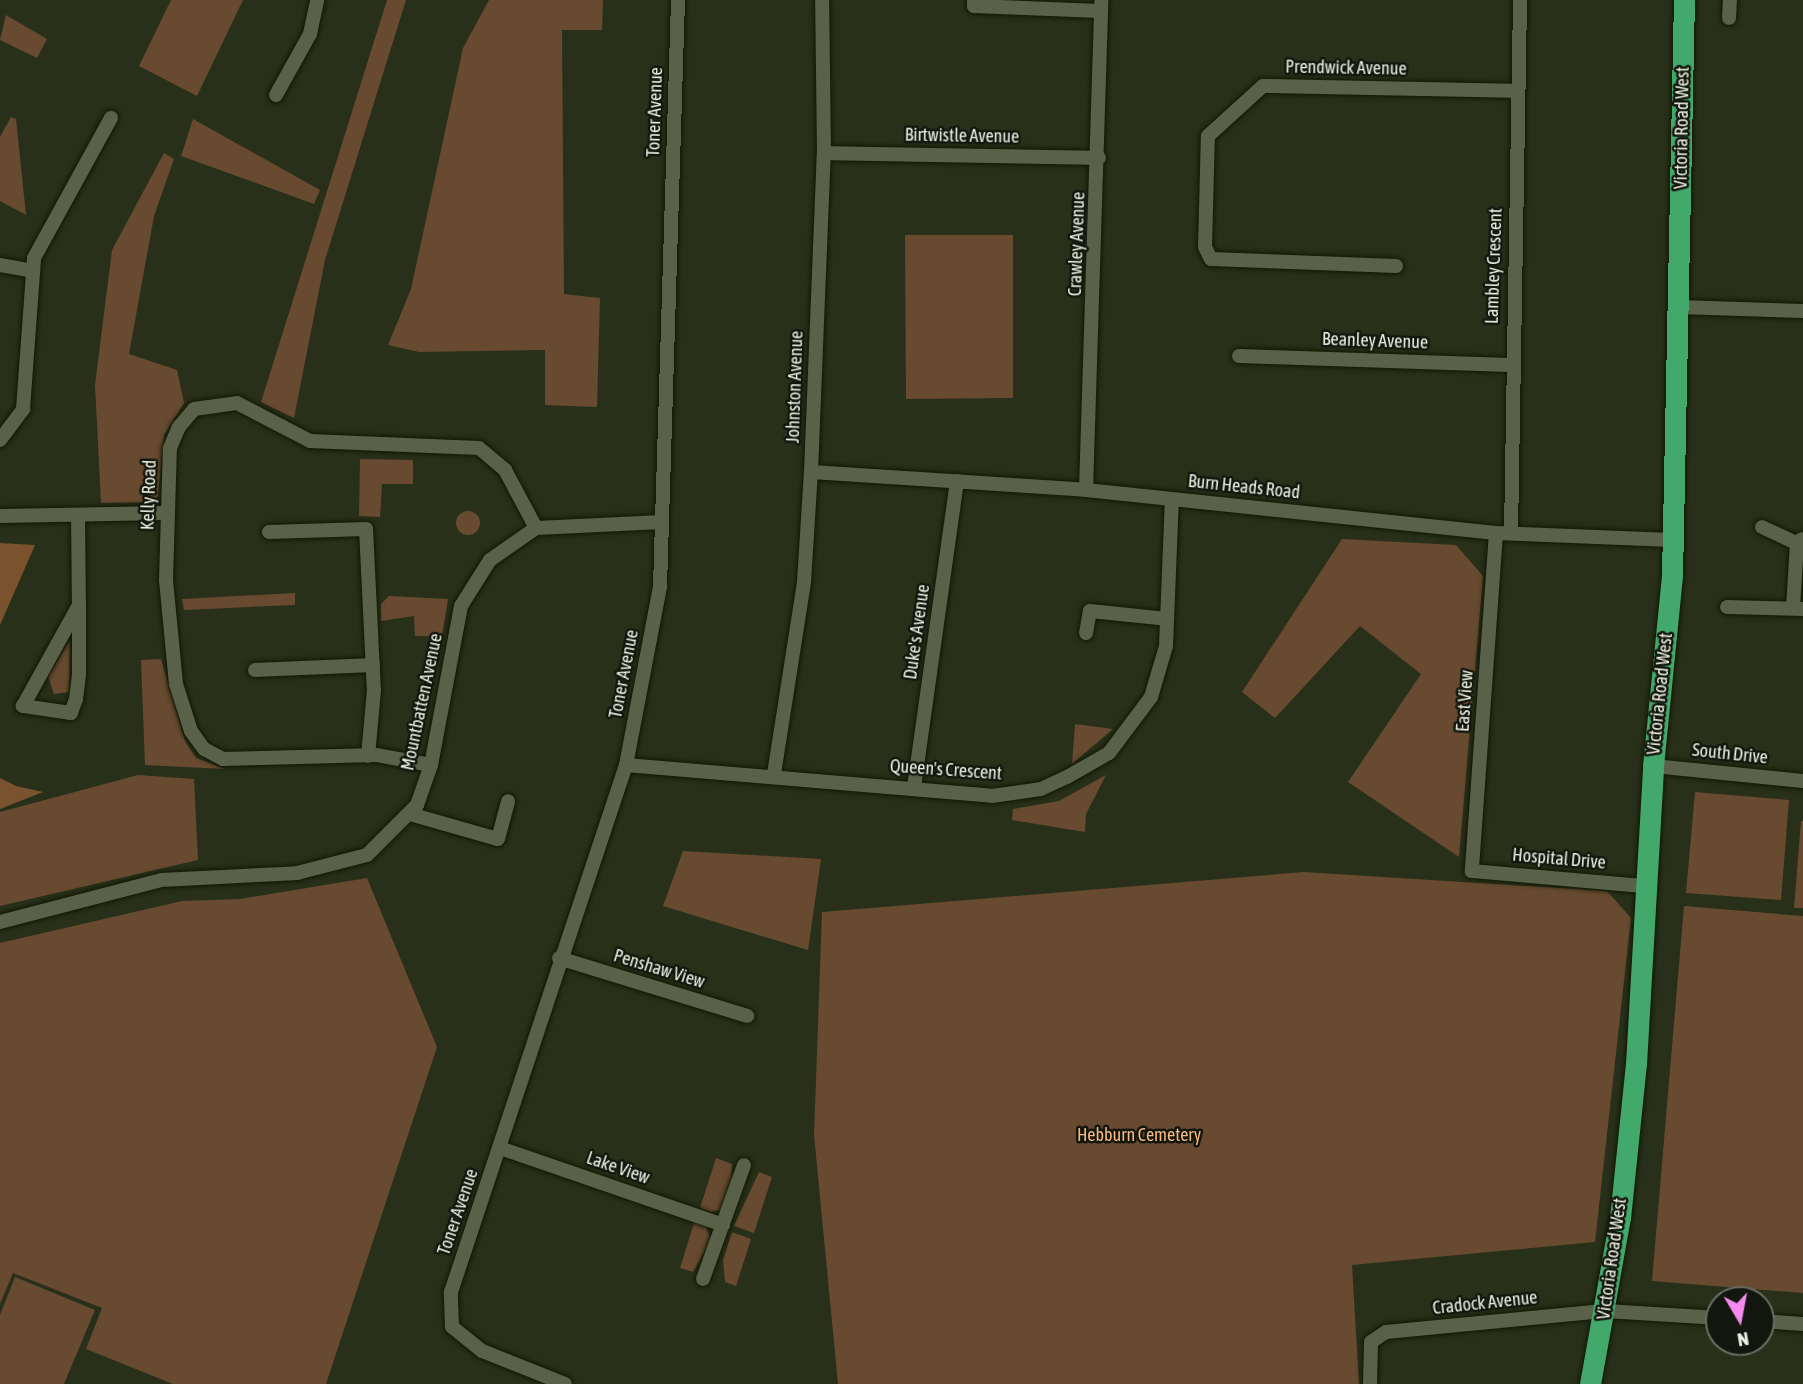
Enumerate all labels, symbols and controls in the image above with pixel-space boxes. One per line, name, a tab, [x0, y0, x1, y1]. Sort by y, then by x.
street label: Prendwick Avenue	[1285, 56, 1407, 80]
street label: Toner Avenue	[643, 67, 667, 157]
street label: Victoria Road West	[1670, 67, 1694, 189]
street label: Birtwistle Avenue	[905, 124, 1019, 148]
street label: Crawley Avenue	[1064, 191, 1090, 297]
street label: Lambley Crescent	[1481, 208, 1507, 324]
street label: Beanley Avenue	[1322, 328, 1428, 354]
street label: Johnston Avenue	[782, 330, 808, 444]
street label: Kelly Road	[137, 460, 161, 530]
street label: Burn Heads Road	[1187, 470, 1301, 504]
street label: Duke's Avenue	[900, 583, 934, 681]
street label: Toner Avenue	[605, 628, 643, 720]
street label: Mountbatten Avenue	[397, 632, 447, 772]
street label: Victoria Road West	[1643, 632, 1677, 756]
street label: East View	[1452, 669, 1478, 733]
street label: South Drive	[1691, 739, 1769, 769]
street label: Queen's Crescent	[889, 755, 1003, 785]
street label: Hospital Drive	[1511, 844, 1607, 874]
street label: Penshaw View	[611, 945, 707, 993]
park label: Hebburn Cemetery	[1077, 1124, 1201, 1146]
street label: Lake View	[584, 1147, 652, 1189]
street label: Toner Avenue	[433, 1166, 483, 1258]
street label: Victoria Road West	[1593, 1197, 1631, 1321]
north arrow	[1705, 1286, 1775, 1356]
street label: Cradock Avenue	[1432, 1287, 1538, 1319]
text: N	[1736, 1328, 1751, 1352]

